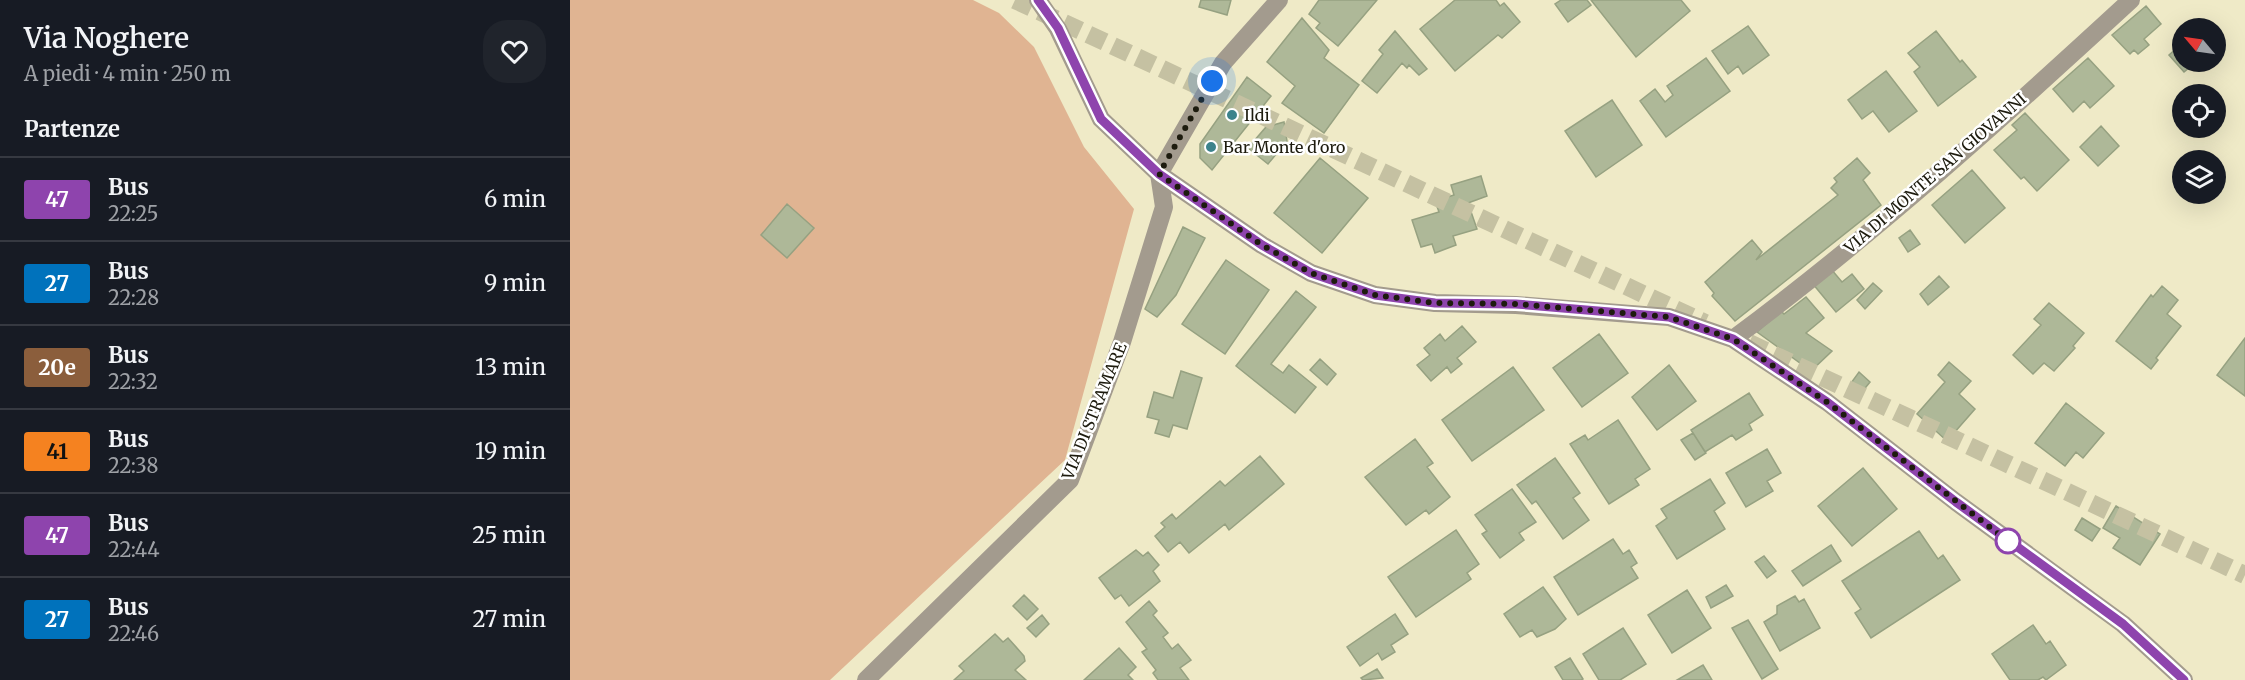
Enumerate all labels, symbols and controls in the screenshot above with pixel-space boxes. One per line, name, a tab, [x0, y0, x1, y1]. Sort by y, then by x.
north arrow	[2172, 18, 2226, 72]
map controls	[2172, 18, 2226, 204]
text: Via Noghere	[24, 20, 189, 56]
button: heart	[483, 20, 546, 83]
text: A piedi · 4 min · 250 m	[24, 61, 231, 86]
your location	[1197, 66, 1227, 96]
button: locate	[2172, 84, 2226, 138]
street label: VIA DI MONTE SAN GIOVANNI	[1839, 88, 2030, 258]
place label: Ildi	[1244, 105, 1270, 125]
marker: Ildi	[1225, 108, 1239, 122]
text: Partenze	[24, 115, 120, 143]
place label: Bar Monte d'oro	[1223, 137, 1345, 157]
marker: Bar Monte d'oro	[1204, 140, 1218, 154]
button: layers	[2172, 150, 2226, 204]
text: Bus	[108, 173, 149, 201]
text: 6 min	[484, 185, 546, 213]
text: 47	[45, 186, 69, 213]
text: 22:25	[108, 201, 158, 226]
text: Bus	[108, 257, 149, 285]
text: 9 min	[484, 269, 546, 297]
text: 27	[45, 270, 69, 297]
text: 22:28	[108, 285, 159, 310]
street label: VIA DI STRAMARE	[1057, 339, 1131, 483]
text: Bus	[108, 341, 149, 369]
text: 13 min	[475, 353, 546, 381]
text: 20e	[38, 354, 76, 381]
text: 22:32	[108, 369, 158, 394]
text: Bus	[108, 425, 149, 453]
text: 19 min	[475, 437, 546, 465]
text: 41	[46, 438, 68, 465]
text: 22:38	[108, 453, 158, 478]
text: Bus	[108, 509, 149, 537]
text: 25 min	[472, 521, 546, 549]
text: 47	[45, 522, 69, 549]
unlabelled marker	[1995, 528, 2021, 554]
text: 22:44	[108, 537, 159, 562]
text: Bus	[108, 593, 149, 621]
text: 27 min	[472, 605, 546, 633]
text: 27	[45, 606, 69, 633]
text: 22:46	[108, 621, 159, 646]

